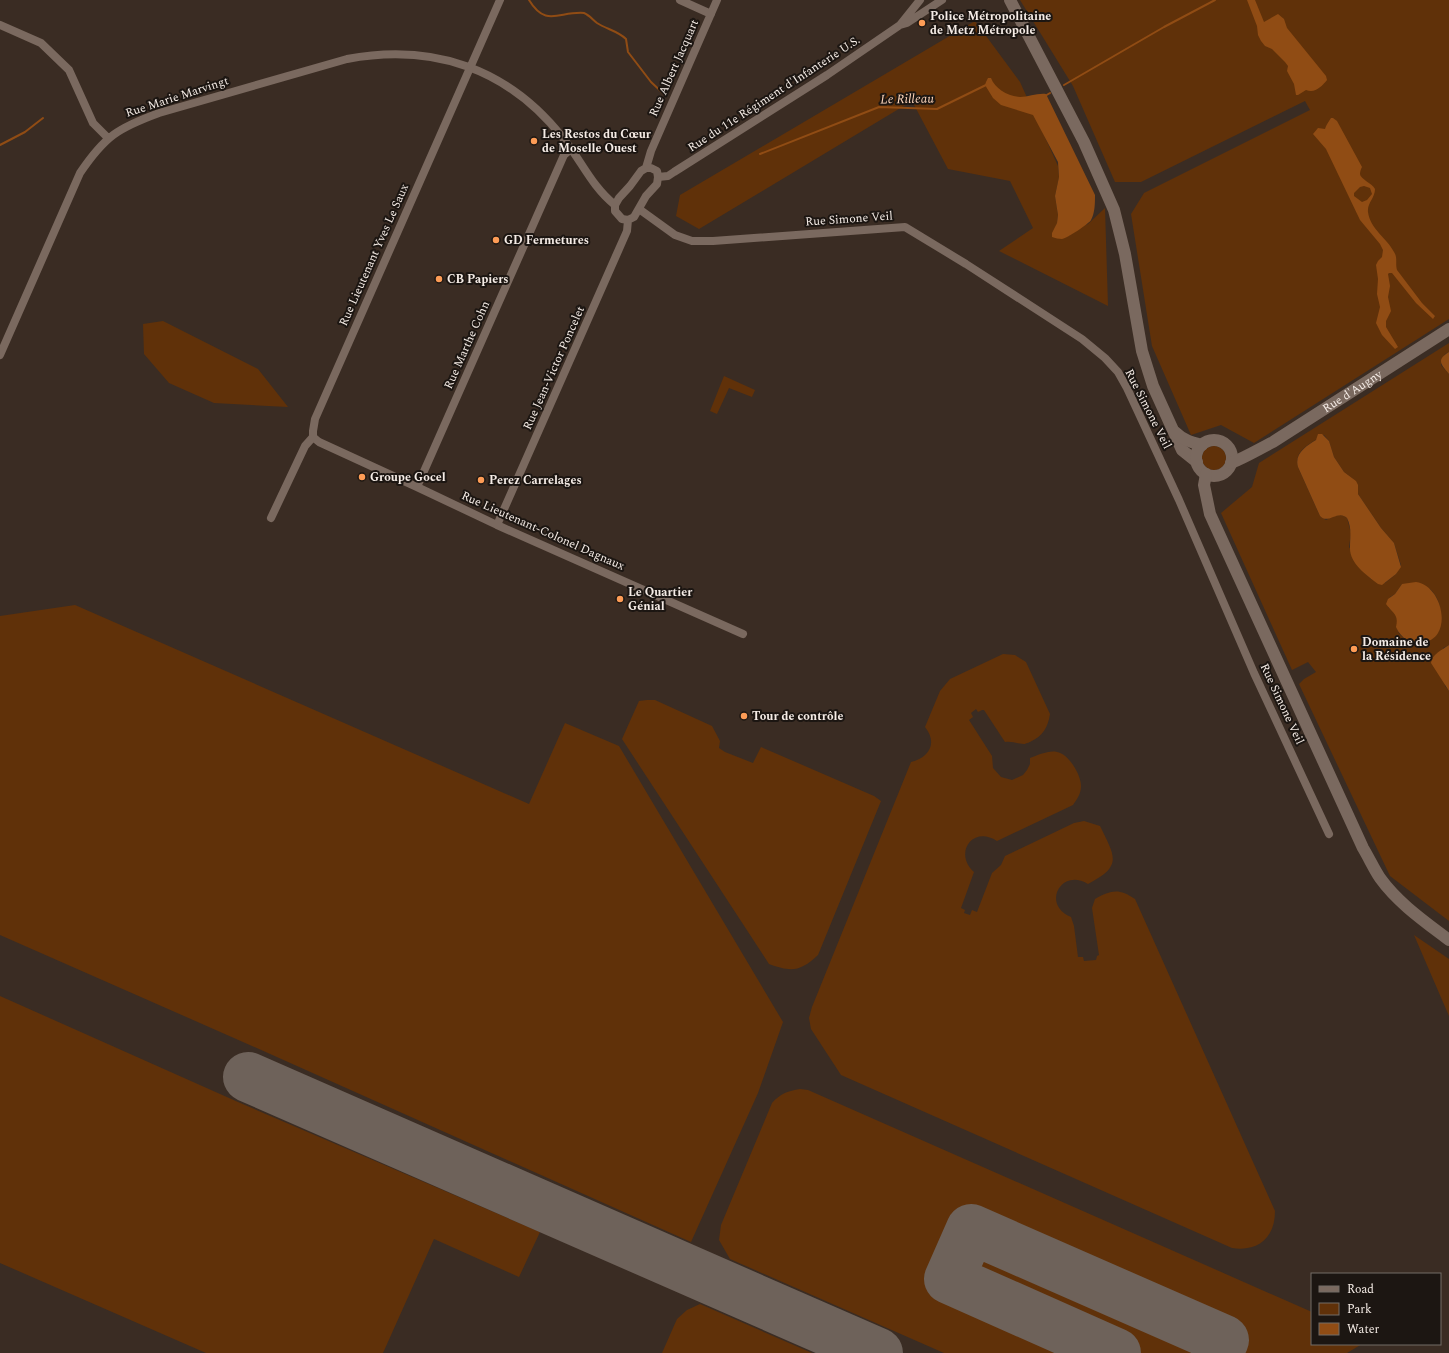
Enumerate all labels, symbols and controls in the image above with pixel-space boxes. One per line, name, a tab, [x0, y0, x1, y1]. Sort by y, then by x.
place label: Police Métropolitaine de Metz Métropole	[930, 7, 1051, 40]
street label: Rue Albert Jacquart	[644, 16, 704, 120]
marker: Police Métropolitaine de Metz Métropole	[917, 18, 927, 28]
street label: Rue du 11e Régiment d'Infanterie U.S.	[684, 31, 864, 157]
street label: Rue Marie Marvingt	[123, 71, 231, 123]
water label: Le Rilleau	[880, 89, 934, 109]
place label: Les Restos du Cœur de Moselle Ouest	[542, 125, 652, 158]
marker: Les Restos du Cœur de Moselle Ouest	[529, 136, 539, 146]
street label: Rue Lieutenant Yves Le Saux	[334, 181, 414, 329]
street label: Rue Simone Veil	[805, 206, 893, 232]
place label: GD Fermetures	[504, 231, 589, 250]
marker: GD Fermetures	[491, 235, 501, 245]
place label: CB Papiers	[447, 270, 509, 289]
marker: CB Papiers	[434, 274, 444, 284]
street label: Rue Marthe Cohn	[439, 298, 495, 392]
street label: Rue Jean-Victor Poncelet	[518, 303, 590, 433]
street label: Rue d'Augny	[1318, 364, 1387, 418]
street label: Rue Simone Veil	[1120, 366, 1176, 452]
place label: Groupe Gocel	[370, 468, 446, 487]
place label: Perez Carrelages	[489, 471, 582, 490]
marker: Groupe Gocel	[357, 472, 367, 482]
marker: Perez Carrelages	[476, 475, 486, 485]
street label: Rue Lieutenant-Colonel Dagnaux	[458, 486, 628, 576]
place label: Le Quartier Génial	[628, 583, 693, 616]
marker: Le Quartier Génial	[615, 594, 625, 604]
place label: Domaine de la Résidence	[1362, 633, 1431, 666]
marker: Domaine de la Résidence	[1349, 644, 1359, 654]
street label: Rue Simone Veil	[1255, 660, 1309, 748]
place label: Tour de contrôle	[752, 707, 843, 726]
marker: Tour de contrôle	[739, 711, 749, 721]
legend	[1311, 1273, 1441, 1345]
text: Road	[1347, 1280, 1374, 1299]
text: Park	[1347, 1300, 1372, 1319]
text: Water	[1347, 1320, 1379, 1339]

